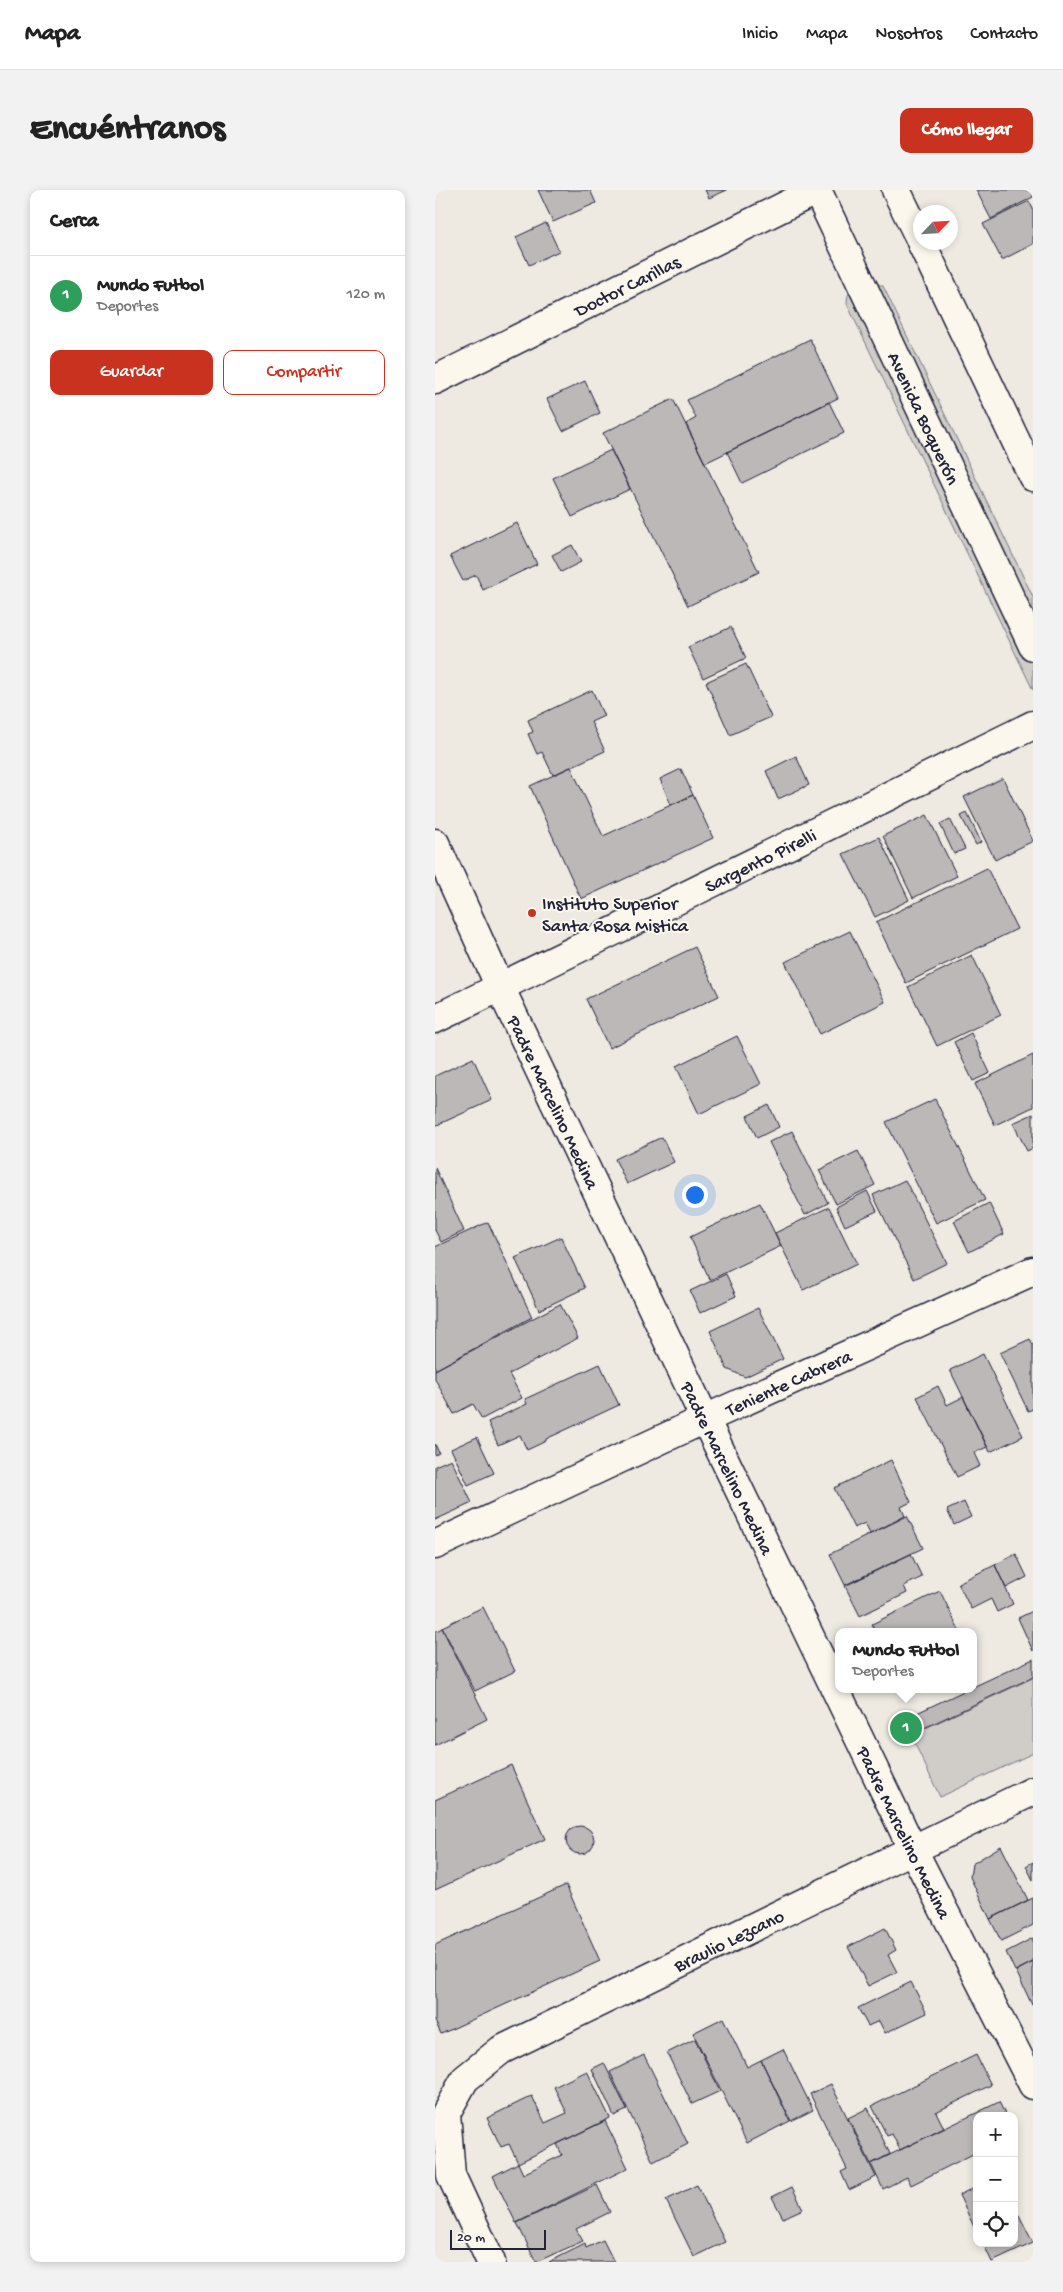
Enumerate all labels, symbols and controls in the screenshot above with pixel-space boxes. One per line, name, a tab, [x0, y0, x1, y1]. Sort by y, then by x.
text: Mapa	[25, 20, 80, 49]
text: Inicio	[742, 24, 778, 45]
text: Mapa	[806, 24, 847, 45]
text: Nosotros	[875, 24, 942, 45]
text: Contacto	[970, 24, 1038, 45]
button: Cómo llegar	[900, 108, 1033, 153]
text: Encuéntranos	[30, 110, 225, 151]
north arrow	[913, 205, 958, 250]
text: Cerca	[50, 210, 98, 235]
street label: Doctor Carillas	[570, 251, 686, 325]
text: Mundo Futbol	[97, 275, 204, 298]
text: 1	[63, 286, 69, 305]
text: 120 m	[346, 286, 385, 305]
text: Deportes	[97, 298, 158, 317]
street label: Avenida Boquerón	[880, 349, 963, 489]
button: Guardar	[50, 350, 213, 395]
button: Compartir	[223, 350, 385, 395]
street label: Sargento Pirelli	[702, 825, 821, 900]
place label: Instituto Superior Santa Rosa Mistica	[542, 894, 690, 939]
marker: Instituto Superior Santa Rosa Mistica	[526, 907, 538, 919]
street label: Padre Marcelino Medina	[500, 1012, 603, 1195]
your location	[682, 1182, 708, 1208]
street label: Teniente Cabrera	[722, 1346, 857, 1424]
street label: Padre Marcelino Medina	[673, 1378, 777, 1561]
popup	[835, 1628, 977, 1693]
text: Mundo Futbol	[852, 1640, 960, 1663]
text: Deportes	[852, 1663, 914, 1682]
pin: 1	[890, 1709, 922, 1747]
street label: Padre Marcelino Medina	[849, 1742, 955, 1925]
street label: Braulio Lezcano	[670, 1906, 789, 1979]
map controls	[973, 2112, 1018, 2247]
button: +	[973, 2112, 1018, 2157]
button: −	[973, 2157, 1018, 2202]
button: locate	[973, 2202, 1018, 2247]
scale bar	[450, 2227, 546, 2250]
text: 20 m	[457, 2230, 485, 2247]

